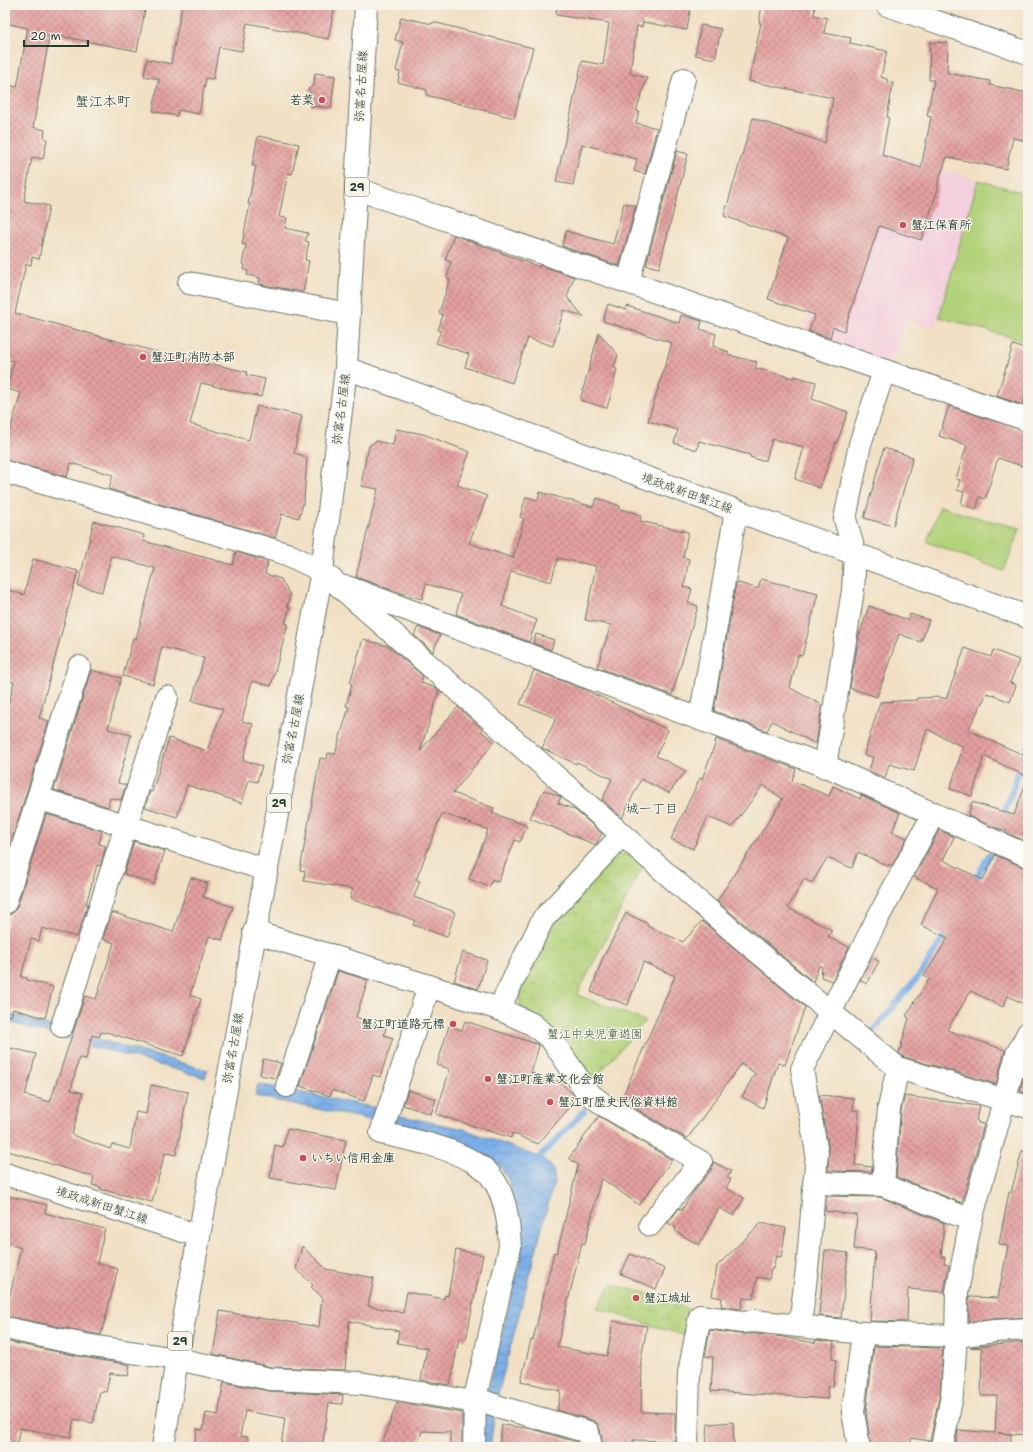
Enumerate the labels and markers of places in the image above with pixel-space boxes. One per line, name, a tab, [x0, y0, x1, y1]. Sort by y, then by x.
place label: 若菜	[290, 92, 314, 108]
marker: 若菜	[317, 95, 327, 105]
place label: 蟹江保育所	[911, 217, 972, 233]
marker: 蟹江保育所	[898, 220, 908, 230]
place label: 蟹江町消防本部	[151, 349, 235, 365]
marker: 蟹江町消防本部	[138, 352, 148, 362]
place label: 蟹江町道路元標	[361, 1016, 445, 1032]
marker: 蟹江町道路元標	[448, 1019, 458, 1029]
place label: 蟹江町産業文化会館	[496, 1071, 604, 1087]
marker: 蟹江町産業文化会館	[483, 1074, 493, 1084]
place label: 蟹江町歴史民俗資料館	[558, 1094, 678, 1110]
marker: 蟹江町歴史民俗資料館	[545, 1097, 555, 1107]
place label: いちい信用金庫	[311, 1150, 395, 1166]
marker: いちい信用金庫	[298, 1153, 308, 1163]
place label: 蟹江城址	[644, 1290, 692, 1306]
marker: 蟹江城址	[631, 1293, 641, 1303]

